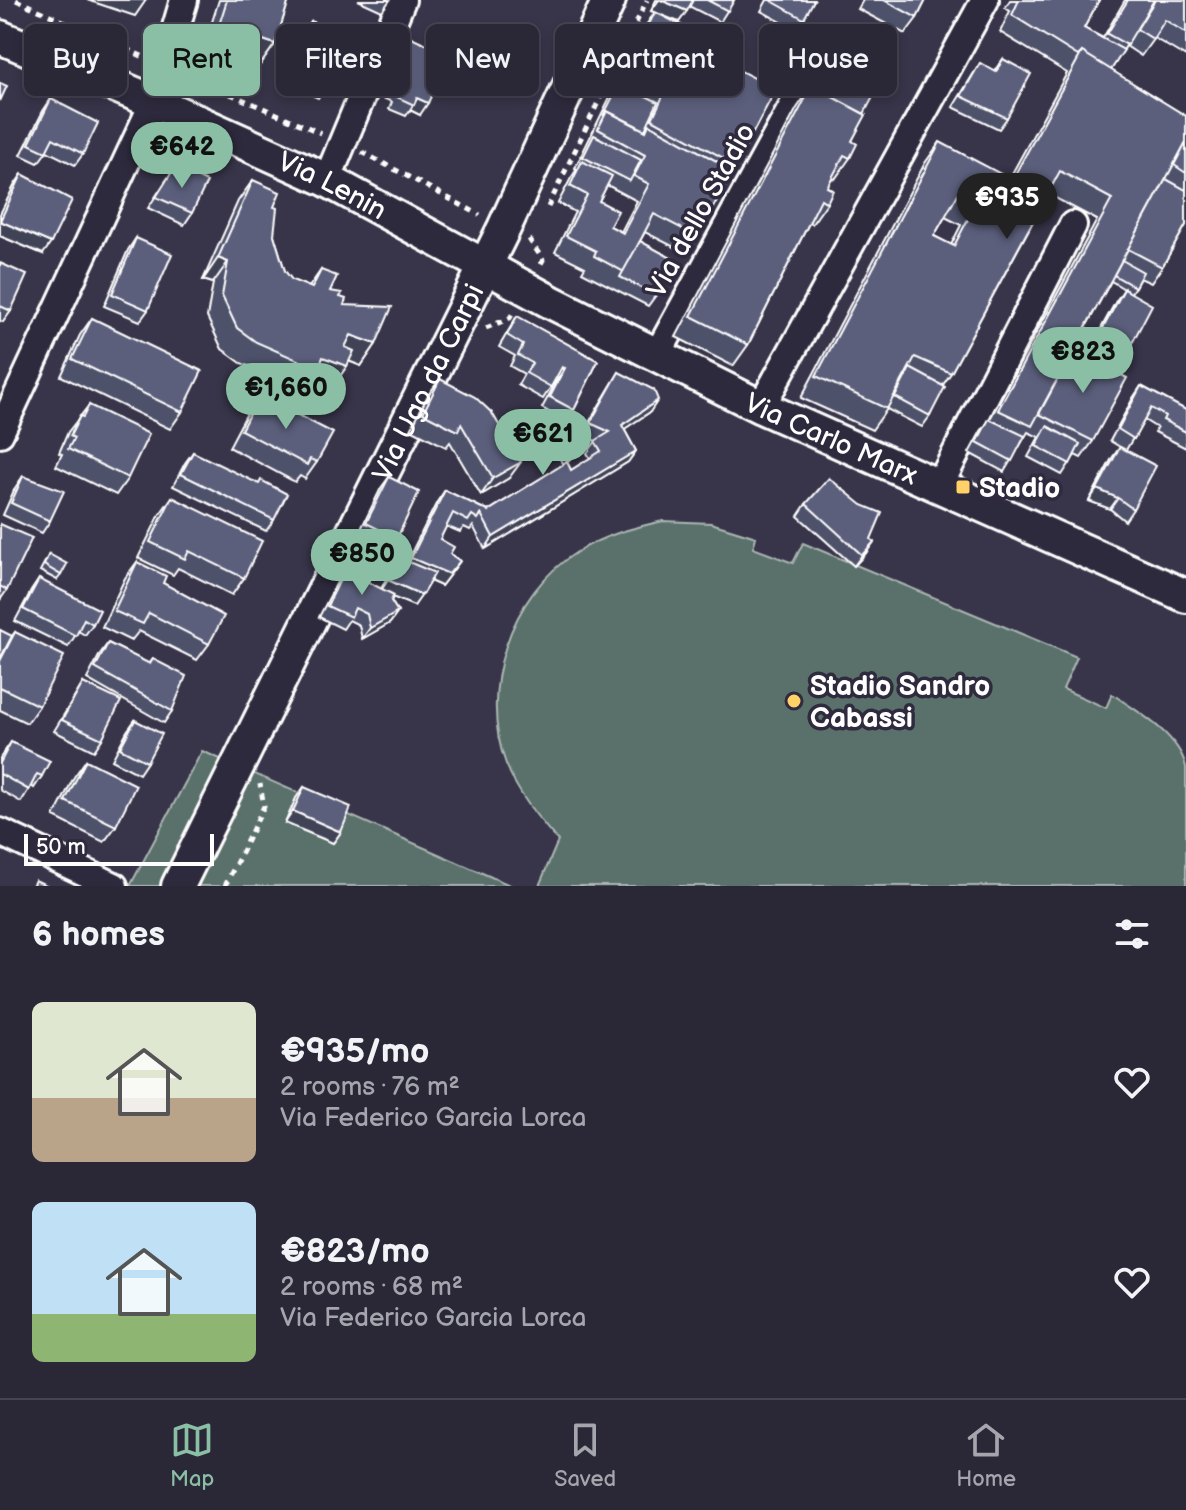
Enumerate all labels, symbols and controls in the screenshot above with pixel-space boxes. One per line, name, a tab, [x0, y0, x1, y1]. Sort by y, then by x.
chip: Buy	[24, 24, 127, 96]
chip: Rent	[143, 24, 260, 96]
chip: Filters	[276, 24, 410, 96]
chip: New	[426, 24, 539, 96]
chip: Apartment	[555, 24, 743, 96]
chip: House	[759, 24, 897, 96]
street label: Via dello Stadio	[640, 118, 763, 304]
pin: €642	[135, 122, 229, 190]
text: €642	[149, 132, 215, 163]
street label: Via Lenin	[273, 145, 392, 227]
pin: €935	[960, 173, 1054, 241]
text: €935	[974, 183, 1040, 214]
street label: Via Ugo da Carpi	[366, 279, 491, 487]
pin: €823	[1036, 327, 1130, 395]
text: €823	[1050, 337, 1116, 368]
pin: €1,660	[221, 363, 351, 431]
text: €1,660	[244, 373, 328, 404]
street label: Via Carlo Marx	[739, 387, 923, 493]
pin: €621	[496, 409, 590, 477]
text: €621	[512, 419, 574, 450]
place label: Stadio	[979, 472, 1060, 505]
marker: Stadio	[954, 478, 972, 496]
pin: €850	[315, 529, 409, 597]
text: €850	[329, 539, 395, 570]
place label: Stadio Sandro Cabassi	[810, 670, 990, 735]
marker: Stadio Sandro Cabassi	[785, 692, 803, 710]
scale bar	[24, 830, 214, 866]
text: 50 m	[36, 834, 86, 861]
icon: filters	[1110, 912, 1154, 956]
text: 6 homes	[32, 914, 165, 955]
text: €935/mo	[280, 1031, 429, 1072]
icon: home	[96, 1034, 192, 1130]
icon: heart	[1110, 1060, 1154, 1104]
text: 2 rooms · 76 m²	[280, 1072, 460, 1103]
text: Via Federico Garcia Lorca	[280, 1103, 587, 1134]
text: €823/mo	[280, 1231, 430, 1272]
icon: home	[96, 1234, 192, 1330]
icon: heart	[1110, 1260, 1154, 1304]
text: 2 rooms · 68 m²	[280, 1272, 463, 1303]
text: Via Federico Garcia Lorca	[280, 1303, 587, 1334]
tab: Map	[170, 1418, 214, 1493]
tab: Saved	[554, 1418, 616, 1493]
tab: Home	[956, 1418, 1016, 1493]

